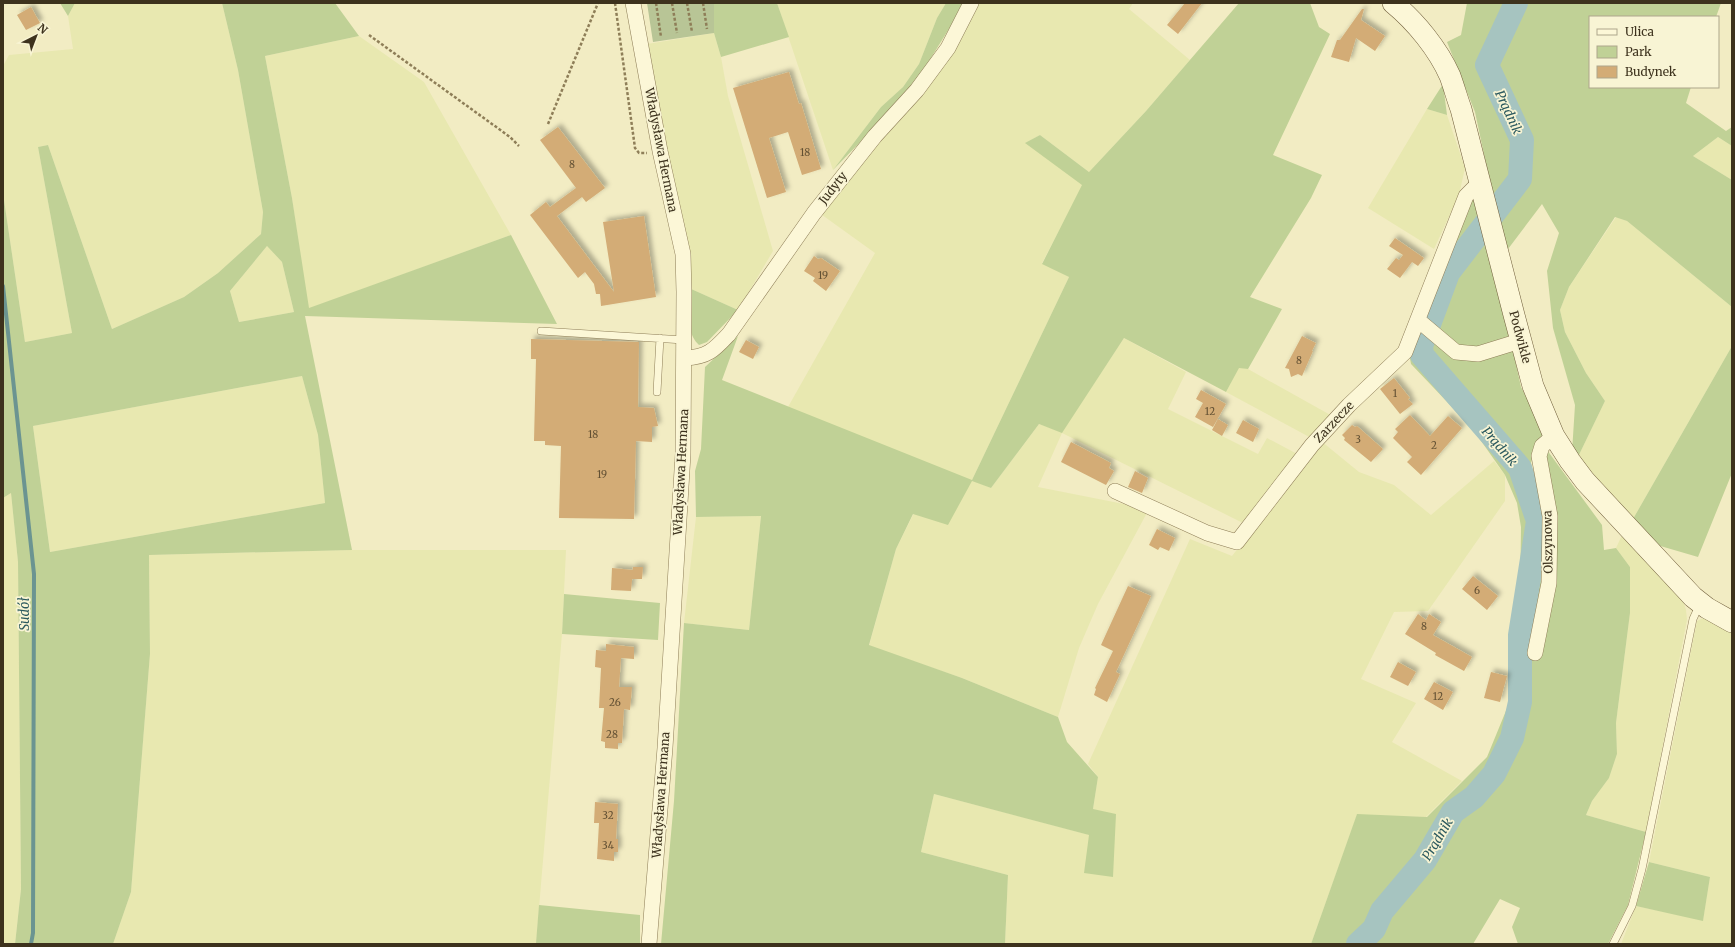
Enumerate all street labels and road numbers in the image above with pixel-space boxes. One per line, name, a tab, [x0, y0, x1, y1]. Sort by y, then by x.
street label: Władysława Hermana	[642, 85, 681, 214]
street label: Judyty	[815, 168, 850, 208]
street label: Podwikle	[1506, 309, 1535, 365]
street label: Zarzecze	[1311, 398, 1357, 446]
street label: Władysława Hermana	[670, 408, 691, 537]
street label: Olszynowa	[1539, 510, 1556, 574]
street label: Władysława Hermana	[649, 731, 672, 860]

